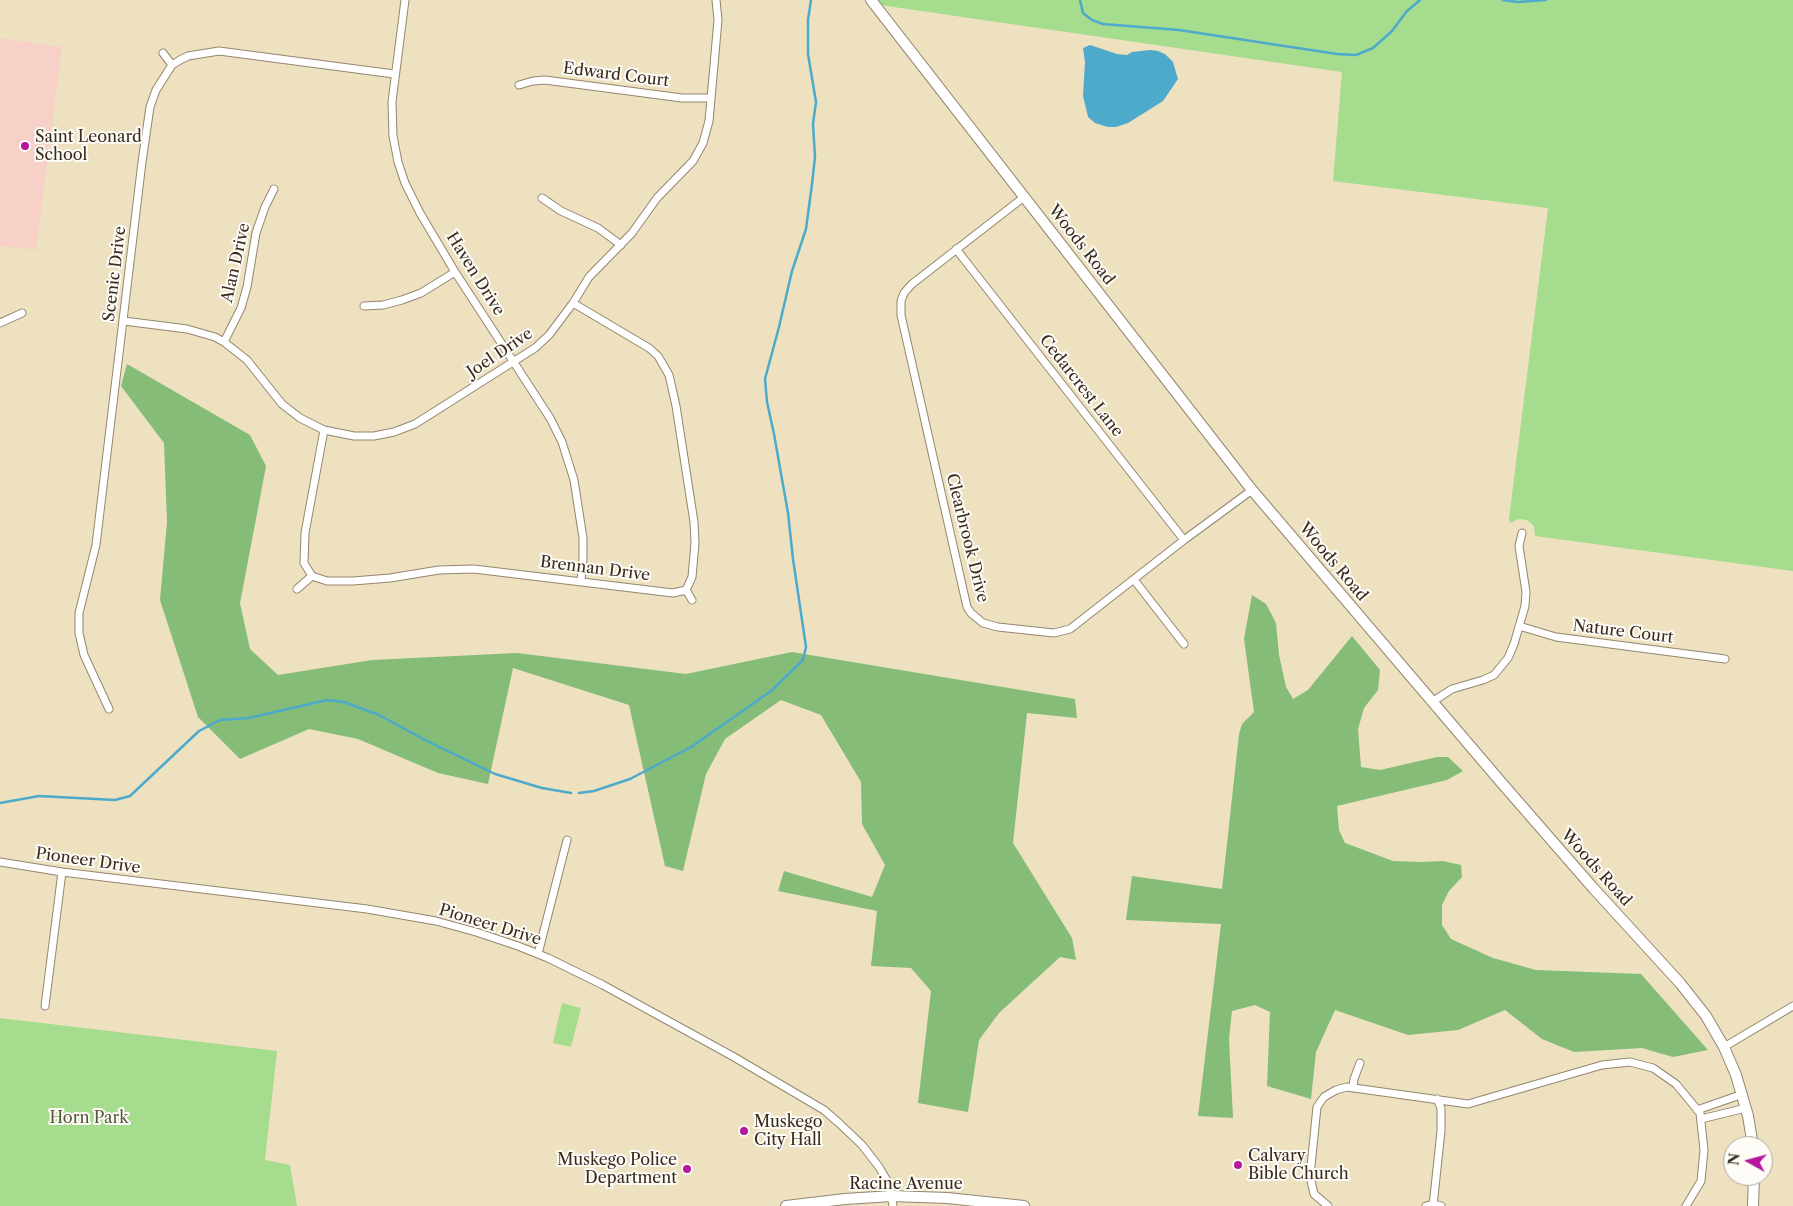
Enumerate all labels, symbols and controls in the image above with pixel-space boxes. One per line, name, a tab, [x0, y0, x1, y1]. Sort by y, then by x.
street label: Edward Court	[562, 59, 670, 91]
place label: Saint Leonard School	[35, 127, 142, 165]
marker: Saint Leonard School	[19, 140, 31, 152]
street label: Woods Road	[1044, 201, 1118, 289]
street label: Alan Drive	[218, 221, 254, 305]
street label: Scenic Drive	[100, 225, 130, 323]
street label: Haven Drive	[442, 229, 508, 319]
street label: Joel Drive	[464, 324, 536, 382]
street label: Cedarcrest Lane	[1035, 331, 1127, 441]
street label: Clearbrook Drive	[942, 472, 992, 604]
street label: Woods Road	[1295, 519, 1371, 605]
street label: Brennan Drive	[539, 553, 651, 585]
street label: Nature Court	[1572, 616, 1674, 648]
street label: Woods Road	[1557, 826, 1635, 910]
street label: Pioneer Drive	[34, 844, 142, 878]
street label: Pioneer Drive	[437, 900, 543, 950]
park label: Horn Park	[50, 1108, 128, 1128]
place label: Muskego City Hall	[754, 1112, 822, 1150]
marker: Muskego City Hall	[738, 1125, 750, 1137]
north arrow	[1723, 1136, 1773, 1186]
place label: Calvary Bible Church	[1248, 1146, 1349, 1184]
place label: Muskego Police Department	[557, 1150, 677, 1188]
text: N	[1724, 1152, 1744, 1166]
marker: Calvary Bible Church	[1232, 1159, 1244, 1171]
marker: Muskego Police Department	[681, 1163, 693, 1175]
street label: Racine Avenue	[849, 1174, 963, 1194]

